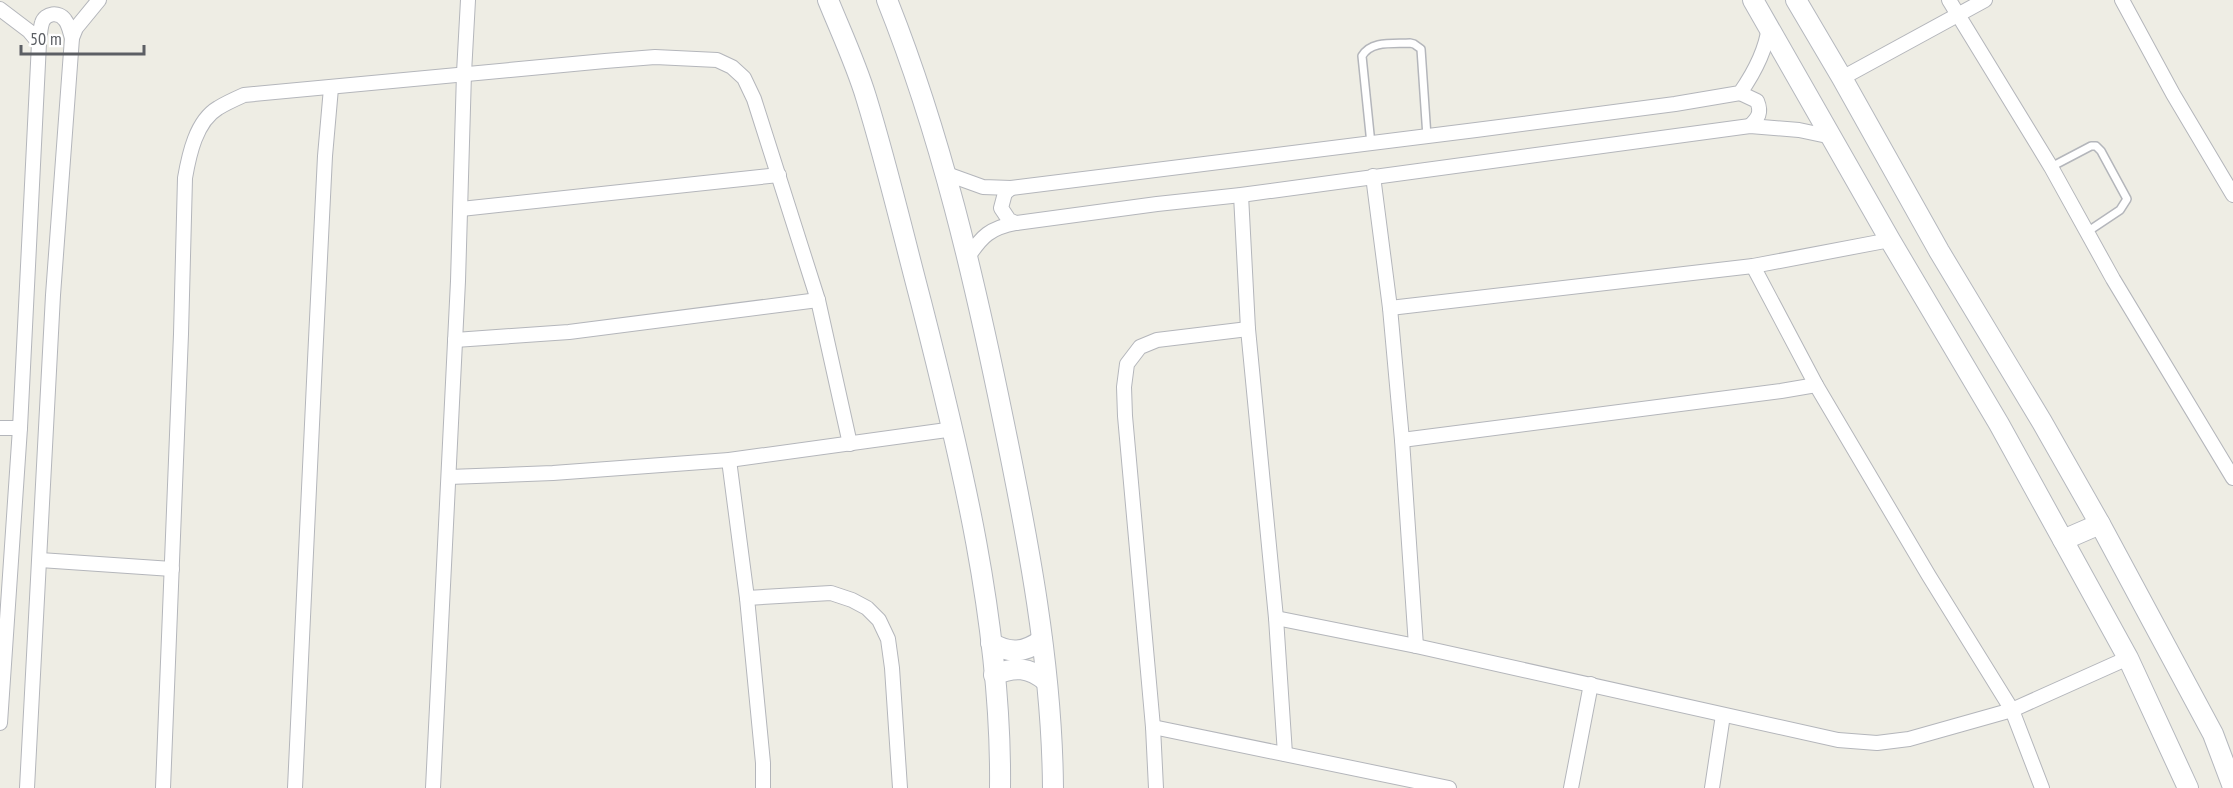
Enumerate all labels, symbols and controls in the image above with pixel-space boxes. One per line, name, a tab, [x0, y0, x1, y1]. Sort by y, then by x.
scale bar	[21, 18, 144, 56]
text: 50 m	[30, 27, 62, 50]

